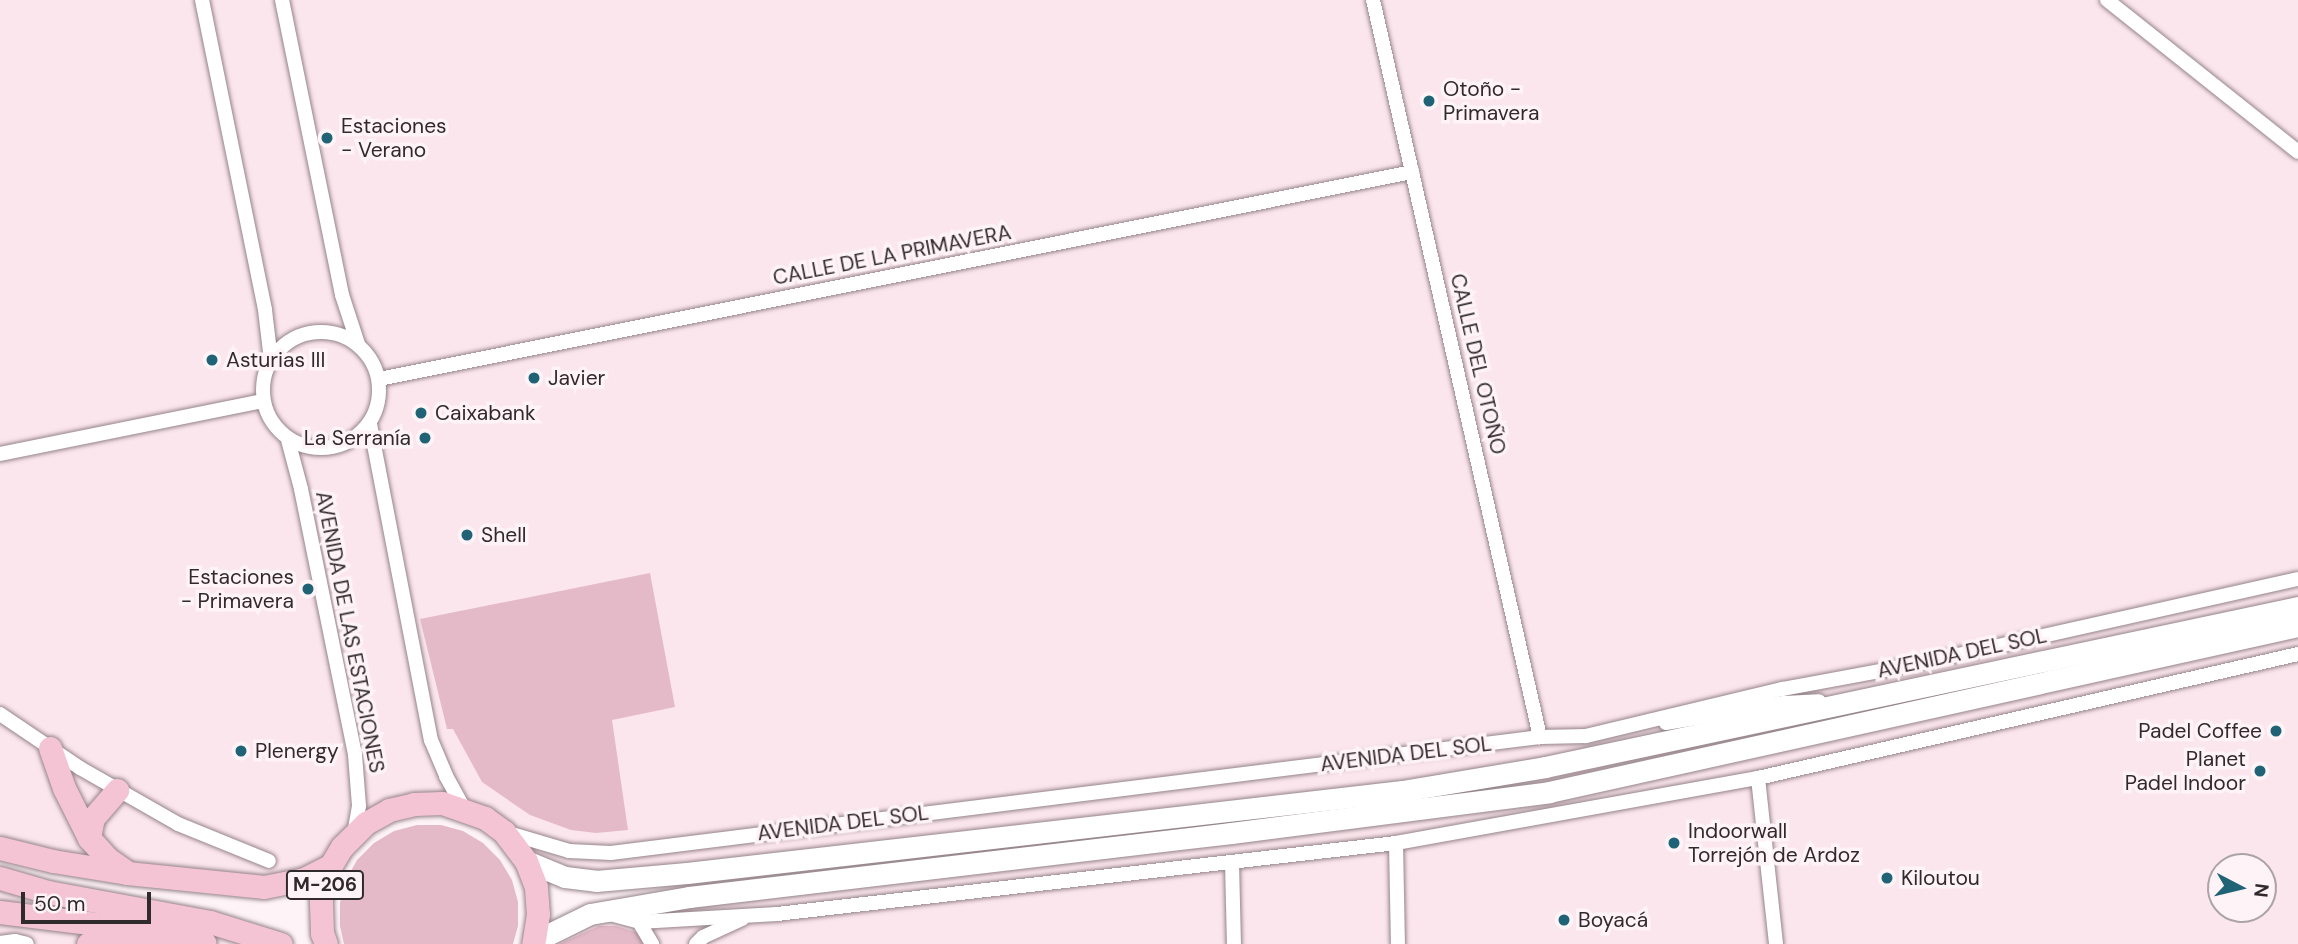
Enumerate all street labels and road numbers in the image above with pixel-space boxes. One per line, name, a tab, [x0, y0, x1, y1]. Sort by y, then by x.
street label: CALLE DE LA PRIMAVERA	[771, 220, 1013, 290]
street label: CALLE DEL OTOÑO	[1445, 271, 1511, 457]
street label: AVENIDA DE LAS ESTACIONES	[310, 489, 390, 775]
street label: AVENIDA DEL SOL	[1875, 623, 2049, 683]
street label: AVENIDA DEL SOL	[1319, 731, 1493, 777]
street label: AVENIDA DEL SOL	[756, 800, 930, 846]
road number: M-206	[285, 870, 365, 900]

